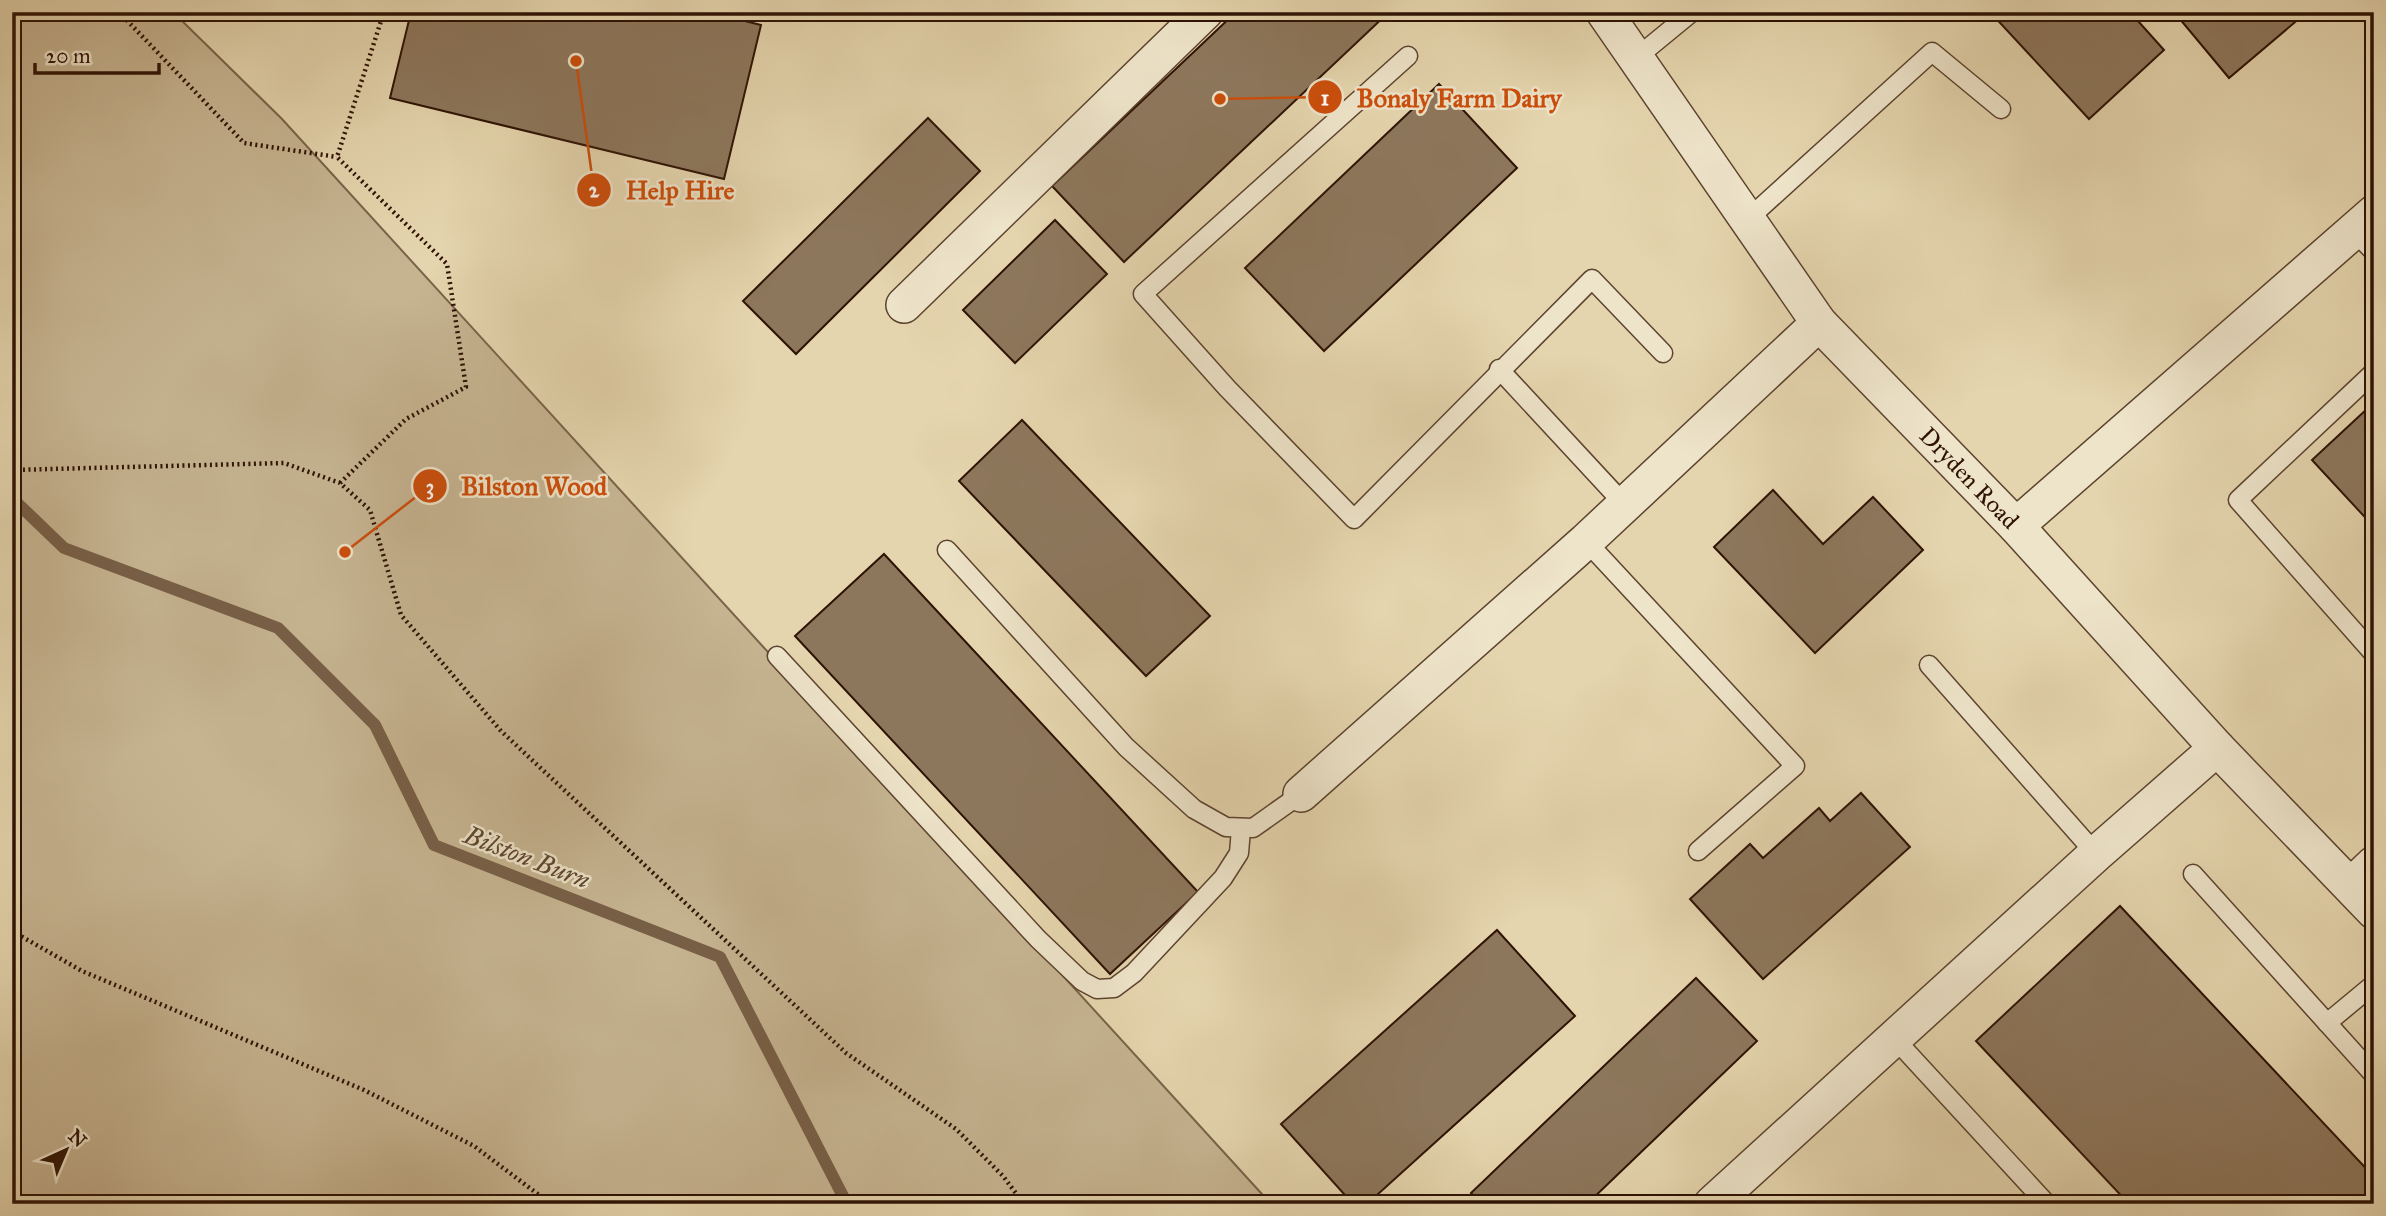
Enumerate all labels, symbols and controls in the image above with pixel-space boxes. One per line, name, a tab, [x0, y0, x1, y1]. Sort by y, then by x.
scale bar	[35, 32, 159, 76]
text: 20 m	[46, 43, 91, 69]
callout: Bonaly Farm Dairy	[1308, 74, 1576, 121]
text: Bonaly Farm Dairy	[1356, 82, 1563, 114]
text: 1	[1321, 85, 1329, 111]
callout: Help Hire	[576, 167, 748, 214]
text: Help Hire	[626, 174, 735, 206]
text: 2	[589, 177, 600, 203]
street label: Dryden Road	[1913, 421, 2025, 535]
callout: Bilston Wood	[412, 463, 621, 510]
text: Bilston Wood	[461, 470, 608, 502]
text: 3	[426, 474, 434, 500]
water label: Bilston Burn	[459, 818, 595, 896]
north arrow	[32, 1114, 102, 1184]
text: N	[64, 1124, 91, 1152]

